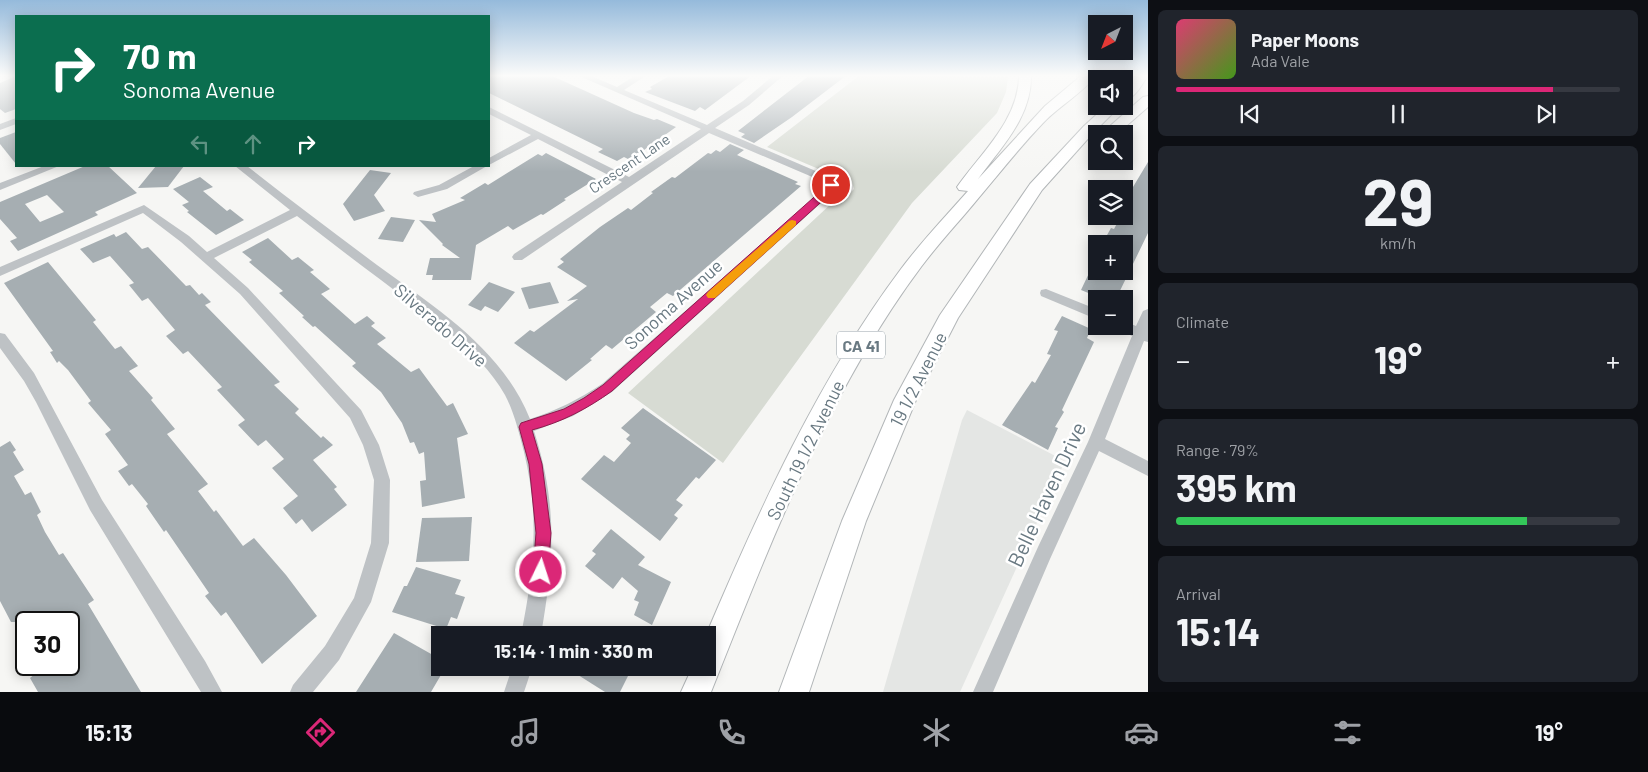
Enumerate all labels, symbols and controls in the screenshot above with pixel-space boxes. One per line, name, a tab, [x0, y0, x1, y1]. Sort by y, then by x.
north arrow	[1088, 15, 1132, 60]
map controls	[1088, 15, 1133, 335]
text: Paper Moons	[1251, 28, 1359, 51]
text: 70 m	[123, 34, 197, 76]
icon: right	[40, 35, 105, 100]
text: Ada Vale	[1251, 51, 1310, 70]
button: sound	[1088, 70, 1133, 115]
text: Sonoma Avenue	[123, 76, 275, 102]
icon: previous	[1236, 100, 1264, 128]
icon: pause	[1384, 100, 1412, 128]
icon: next	[1532, 100, 1560, 128]
button: search	[1088, 125, 1133, 170]
street label: Crescent Lane	[585, 129, 673, 197]
icon: left	[186, 130, 214, 158]
icon: ahead	[239, 130, 267, 158]
icon: right	[292, 130, 320, 158]
text: 29	[1363, 161, 1433, 239]
pin	[810, 164, 852, 206]
icon: arrive	[817, 171, 845, 199]
button: layers	[1088, 180, 1133, 225]
text: km/h	[1380, 233, 1416, 252]
button: +	[1088, 235, 1133, 280]
street label: Sonoma Avenue	[619, 254, 727, 354]
street label: Silverado Drive	[390, 279, 492, 371]
button: −	[1088, 290, 1133, 335]
text: Climate	[1176, 312, 1229, 331]
street label: 19 1/2 Avenue	[885, 328, 951, 430]
road number: CA 41	[837, 332, 885, 358]
text: 19°	[1374, 336, 1422, 382]
text: −	[1176, 343, 1190, 377]
text: +	[1606, 343, 1620, 377]
street label: South 19 1/2 Avenue	[762, 376, 848, 524]
street label: Belle Haven Drive	[1002, 418, 1090, 570]
text: Range · 79%	[1176, 440, 1259, 459]
text: 395 km	[1176, 464, 1297, 510]
position arrow	[514, 545, 566, 597]
text: Arrival	[1176, 584, 1221, 603]
text: 15:14	[1176, 608, 1260, 654]
speed limit sign: 30	[15, 611, 80, 676]
text: 15:14 · 1 min · 330 m	[494, 639, 653, 662]
icon: directions	[303, 715, 338, 750]
icon: music	[508, 715, 543, 750]
icon: phone	[714, 715, 749, 750]
icon: climate	[919, 715, 954, 750]
icon: car	[1124, 715, 1159, 750]
icon: filters	[1330, 715, 1365, 750]
text: 15:13	[85, 719, 133, 745]
text: 19°	[1535, 719, 1563, 745]

